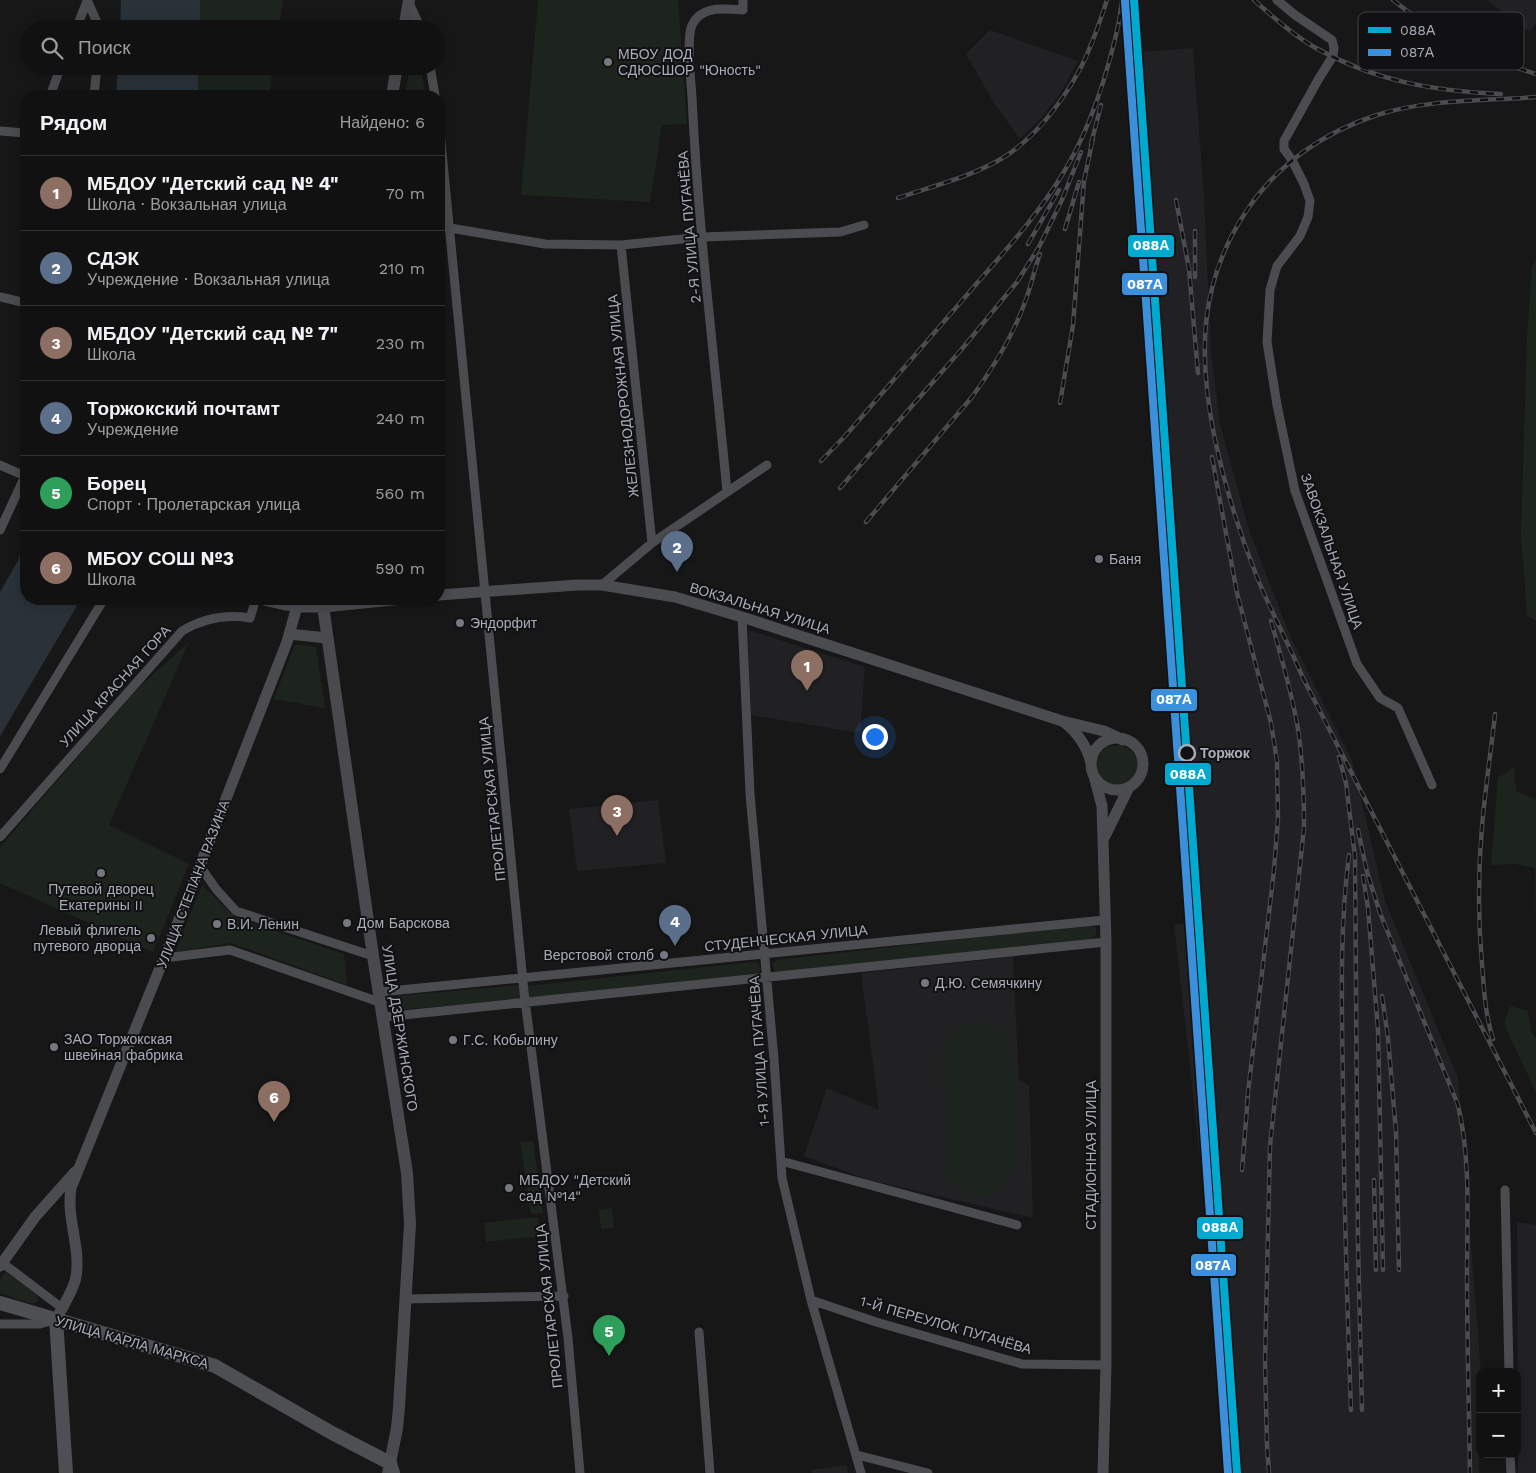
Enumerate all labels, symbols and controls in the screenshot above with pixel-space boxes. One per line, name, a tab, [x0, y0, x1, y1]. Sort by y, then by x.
legend	[1358, 12, 1524, 70]
search box	[20, 20, 445, 75]
text: 088А	[1400, 22, 1436, 38]
icon: search	[38, 34, 66, 62]
text: Поиск	[78, 36, 131, 59]
text: 087А	[1400, 44, 1435, 60]
place label: МБОУ ДОД СДЮСШОР "Юность"	[618, 46, 761, 78]
marker: МБОУ ДОД СДЮСШОР "Юность"	[602, 56, 614, 68]
text: Рядом	[40, 110, 107, 135]
text: Найдено: 6	[340, 113, 425, 132]
street label: 2-Я УЛИЦА ПУГАЧЁВА	[674, 150, 704, 304]
text: МБДОУ "Детский сад № 4"	[87, 172, 339, 195]
text: 1	[53, 184, 59, 203]
text: 70 m	[386, 184, 425, 203]
text: Школа · Вокзальная улица	[87, 195, 287, 214]
line badge: 088А	[1127, 234, 1175, 258]
text: 088А	[1133, 237, 1169, 253]
text: СДЭК	[87, 247, 139, 270]
text: 2	[51, 259, 61, 278]
text: 210 m	[379, 259, 425, 278]
text: Учреждение · Вокзальная улица	[87, 270, 330, 289]
line badge: 087А	[1121, 272, 1168, 296]
text: 087А	[1127, 276, 1163, 292]
street label: ЖЕЛЕЗНОДОРОЖНАЯ УЛИЦА	[604, 293, 642, 498]
text: МБДОУ "Детский сад № 7"	[87, 322, 338, 345]
text: 3	[51, 334, 61, 353]
text: 230 m	[376, 334, 425, 353]
text: Школа	[87, 345, 136, 364]
text: Торжокский почтамт	[87, 397, 280, 420]
text: 4	[51, 409, 61, 428]
text: 240 m	[376, 409, 425, 428]
text: Учреждение	[87, 420, 179, 439]
street label: ЗАВОКЗАЛЬНАЯ УЛИЦА	[1298, 471, 1366, 632]
text: Борец	[87, 472, 146, 495]
text: 5	[51, 484, 61, 503]
text: 560 m	[375, 484, 425, 503]
text: Спорт · Пролетарская улица	[87, 495, 300, 514]
pin: 2	[661, 531, 693, 572]
text: МБОУ СОШ №3	[87, 547, 234, 570]
place label: Баня	[1109, 551, 1141, 567]
marker: Баня	[1093, 553, 1105, 565]
text: 6	[51, 559, 61, 578]
text: 590 m	[375, 559, 425, 578]
text: Школа	[87, 570, 136, 589]
street label: ВОКЗАЛЬНАЯ УЛИЦА	[688, 579, 833, 637]
place label: Эндорфит	[470, 615, 538, 631]
marker: Эндорфит	[454, 617, 466, 629]
street label: УЛИЦА КРАСНАЯ ГОРА	[56, 622, 174, 750]
pin: 1	[791, 650, 823, 691]
line badge: 087А	[1150, 688, 1198, 712]
text: 087А	[1156, 691, 1192, 707]
street label: ПРОЛЕТАРСКАЯ УЛИЦА	[475, 716, 509, 882]
your location	[862, 724, 888, 750]
marker: Торжок	[1178, 744, 1196, 762]
place label: Торжок	[1200, 745, 1251, 761]
line badge: 088А	[1164, 762, 1212, 786]
text: 088А	[1170, 766, 1206, 782]
pin: 3	[601, 795, 633, 836]
street label: УЛИЦА СТЕПАНА РАЗИНА	[153, 797, 233, 970]
marker: Путевой дворец Екатерины II	[95, 867, 107, 879]
place label: Путевой дворец Екатерины II	[48, 881, 154, 913]
pin: 4	[659, 905, 691, 946]
place label: Дом Барскова	[357, 915, 450, 931]
place label: В.И. Ленин	[227, 916, 299, 932]
marker: Дом Барскова	[341, 917, 353, 929]
marker: В.И. Ленин	[211, 918, 223, 930]
street label: СТУДЕНЧЕСКАЯ УЛИЦА	[704, 921, 869, 955]
place label: Левый флигель путевого дворца	[33, 922, 141, 954]
marker: Левый флигель путевого дворца	[145, 932, 157, 944]
street label: УЛИЦА ДЗЕРЖИНСКОГО	[379, 944, 421, 1113]
place label: Верстовой столб	[543, 947, 654, 963]
marker: Верстовой столб	[658, 949, 670, 961]
street label: 1-Я УЛИЦА ПУГАЧЁВА	[746, 975, 772, 1127]
place label: Д.Ю. Семячкину	[935, 975, 1042, 991]
marker: Д.Ю. Семячкину	[919, 977, 931, 989]
place label: ЗАО Торжокская швейная фабрика	[64, 1031, 183, 1063]
place label: Г.С. Кобылину	[463, 1032, 558, 1048]
marker: Г.С. Кобылину	[447, 1034, 459, 1046]
marker: ЗАО Торжокская швейная фабрика	[48, 1041, 60, 1053]
street label: СТАДИОННАЯ УЛИЦА	[1083, 1079, 1099, 1230]
pin: 6	[258, 1081, 290, 1122]
place label: МБДОУ "Детский сад №14"	[519, 1172, 631, 1204]
marker: МБДОУ "Детский сад №14"	[503, 1182, 515, 1194]
line badge: 088А	[1196, 1216, 1244, 1240]
text: 088А	[1202, 1219, 1238, 1235]
street label: ПРОЛЕТАРСКАЯ УЛИЦА	[532, 1223, 566, 1389]
line badge: 087А	[1190, 1253, 1237, 1277]
text: 087А	[1195, 1257, 1231, 1273]
street label: 1-Й ПЕРЕУЛОК ПУГАЧЁВА	[858, 1292, 1035, 1357]
street label: УЛИЦА КАРЛА МАРКСА	[53, 1312, 211, 1372]
pin: 5	[593, 1315, 625, 1356]
map controls	[1476, 1368, 1521, 1458]
button: +	[1476, 1368, 1521, 1413]
button: −	[1476, 1413, 1521, 1458]

